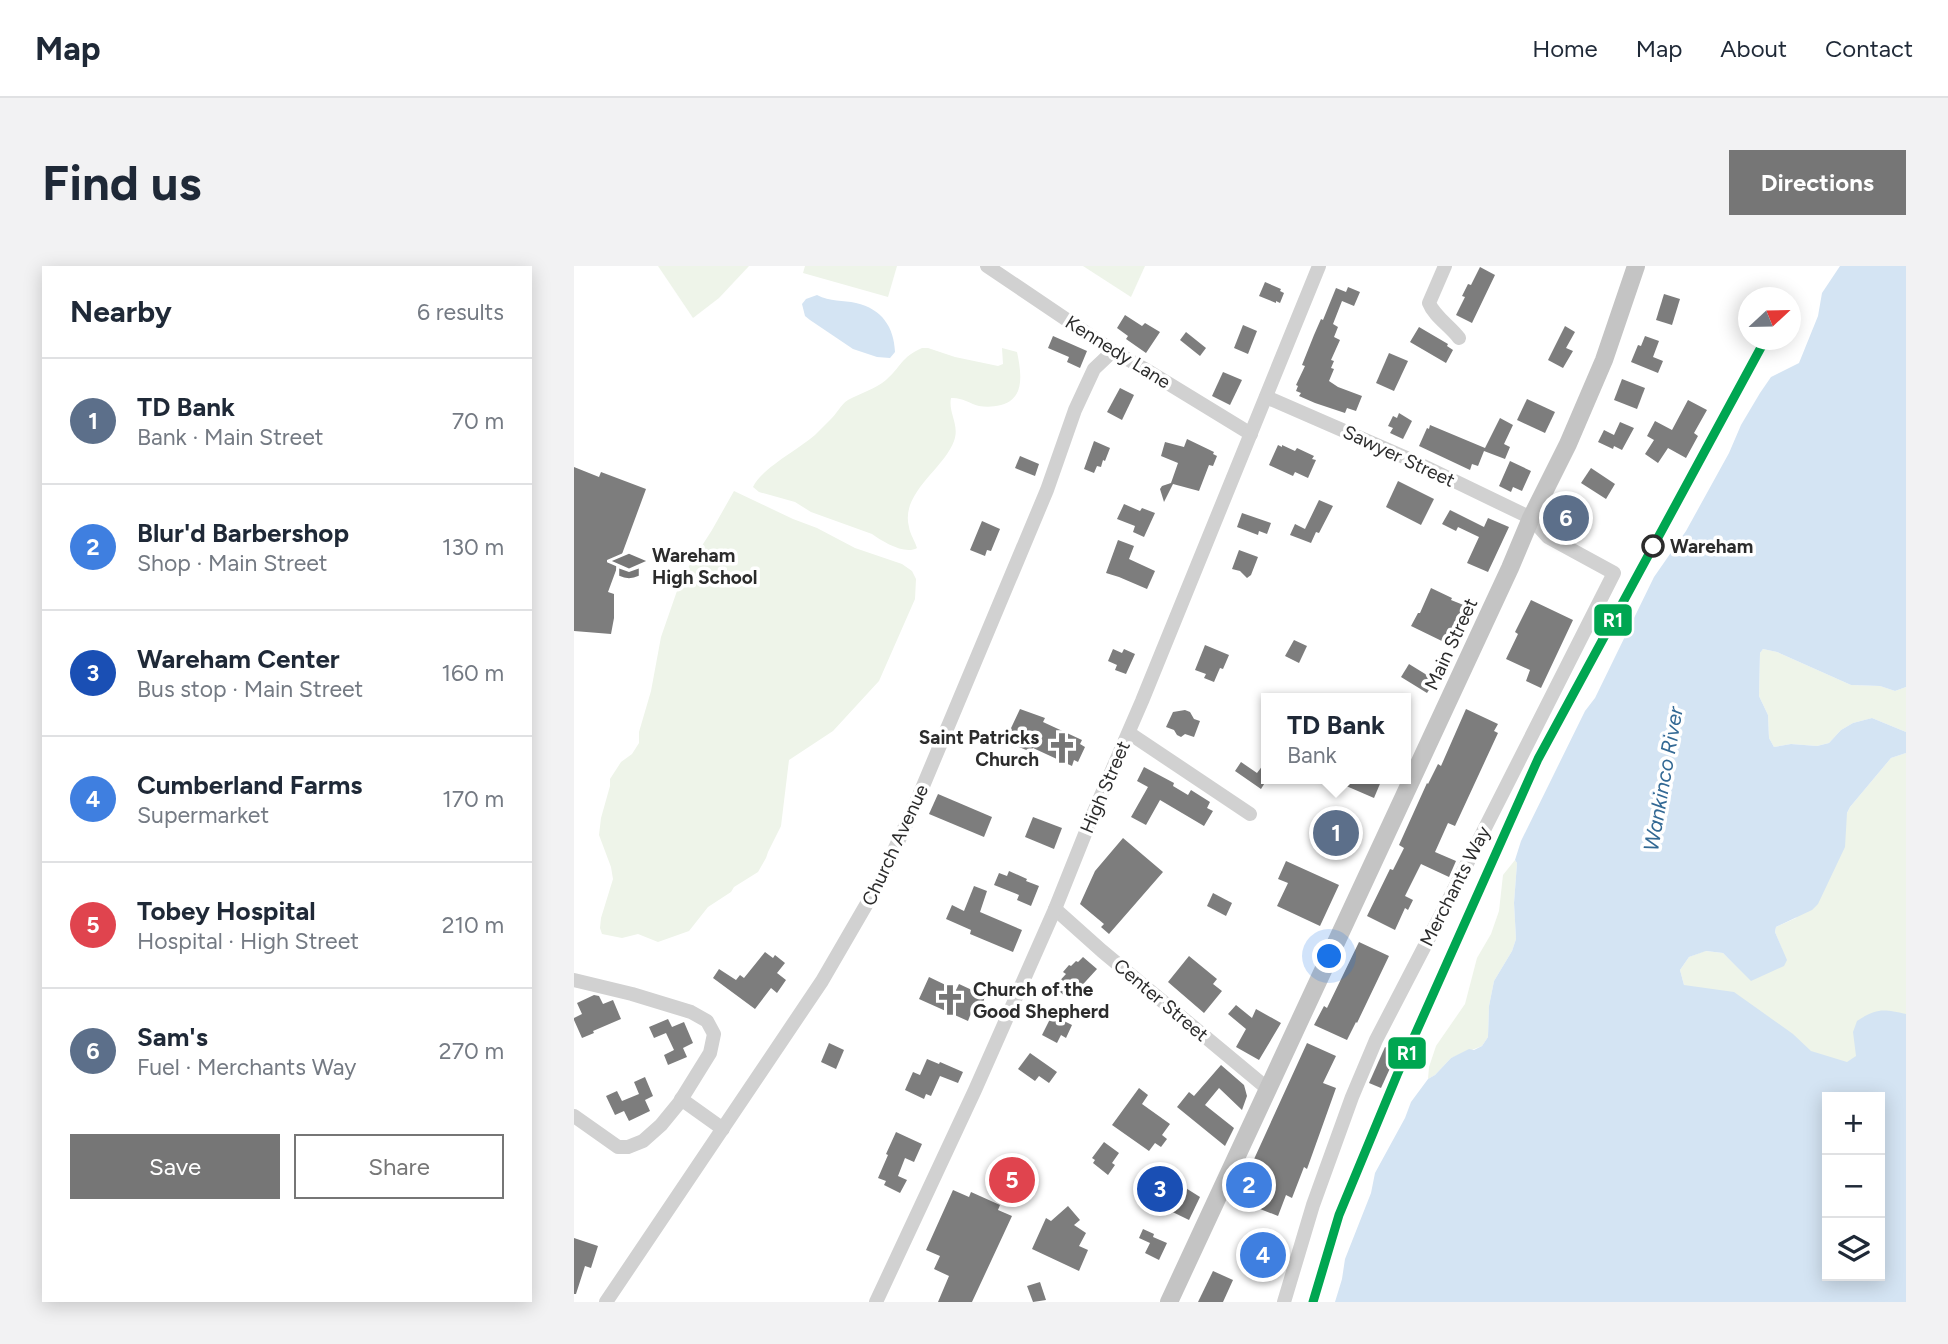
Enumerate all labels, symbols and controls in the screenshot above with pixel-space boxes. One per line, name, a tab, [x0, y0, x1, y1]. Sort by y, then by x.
text: Map	[35, 29, 101, 68]
text: Home	[1532, 34, 1598, 63]
text: Map	[1636, 34, 1682, 63]
text: About	[1720, 34, 1787, 63]
text: Contact	[1825, 34, 1913, 63]
button: Directions	[1729, 150, 1906, 215]
text: Find us	[42, 153, 201, 212]
north arrow	[1738, 287, 1801, 350]
text: Nearby	[70, 293, 172, 330]
text: 6 results	[417, 298, 504, 326]
street label: Kennedy Lane	[1061, 311, 1175, 393]
text: TD Bank	[137, 391, 235, 423]
text: 1	[88, 407, 98, 435]
text: 70 m	[452, 407, 504, 435]
street label: Sawyer Street	[1339, 420, 1459, 492]
text: Bank · Main Street	[137, 423, 323, 451]
pin: 6	[1543, 492, 1589, 544]
text: Blur'd Barbershop	[137, 517, 349, 549]
text: 2	[86, 533, 100, 561]
text: 130 m	[442, 533, 504, 561]
marker: Wareham	[1642, 535, 1664, 557]
place label: Wareham	[1670, 535, 1753, 558]
place label: Wareham High School	[652, 544, 758, 589]
text: Shop · Main Street	[137, 549, 328, 577]
school or university icon: Wareham High School	[612, 549, 646, 583]
street label: Main Street	[1420, 594, 1482, 694]
line badge: R1	[1593, 603, 1633, 637]
text: R1	[1603, 609, 1623, 632]
text: Wareham Center	[137, 643, 340, 675]
text: 3	[87, 659, 99, 687]
text: 160 m	[441, 659, 504, 687]
text: Bus stop · Main Street	[137, 675, 363, 703]
popup	[1261, 693, 1411, 784]
water label: Wankinco River	[1638, 704, 1688, 853]
text: TD Bank	[1287, 709, 1385, 741]
place label: Saint Patricks Church	[919, 726, 1039, 771]
church icon: Saint Patricks Church	[1045, 731, 1079, 765]
street label: High Street	[1075, 737, 1135, 837]
text: Bank	[1287, 741, 1337, 769]
text: Cumberland Farms	[137, 769, 362, 801]
street label: Church Avenue	[857, 781, 933, 909]
text: 4	[86, 785, 100, 813]
text: 170 m	[442, 785, 504, 813]
text: Supermarket	[137, 801, 269, 829]
pin: 1	[1313, 807, 1359, 859]
street label: Merchants Way	[1415, 822, 1495, 950]
text: Tobey Hospital	[137, 895, 316, 927]
text: 5	[86, 911, 100, 939]
text: 210 m	[442, 911, 504, 939]
text: Hospital · High Street	[137, 927, 359, 955]
your location	[1312, 939, 1346, 973]
street label: Center Street	[1109, 954, 1213, 1046]
place label: Church of the Good Shepherd	[973, 978, 1109, 1023]
church icon: Church of the Good Shepherd	[933, 983, 967, 1017]
text: Sam's	[137, 1021, 208, 1053]
line badge: R1	[1387, 1036, 1427, 1070]
text: 6	[86, 1037, 100, 1065]
text: 270 m	[439, 1037, 504, 1065]
text: R1	[1397, 1042, 1417, 1065]
text: Fuel · Merchants Way	[137, 1053, 356, 1081]
map controls	[1822, 1092, 1885, 1281]
button: +	[1822, 1092, 1885, 1155]
button: Save	[70, 1134, 280, 1199]
button: Share	[294, 1134, 504, 1199]
pin: 5	[989, 1154, 1035, 1206]
button: −	[1822, 1155, 1885, 1218]
pin: 2	[1226, 1159, 1272, 1211]
pin: 3	[1137, 1163, 1183, 1215]
button: layers	[1822, 1218, 1885, 1281]
pin: 4	[1240, 1229, 1286, 1281]

